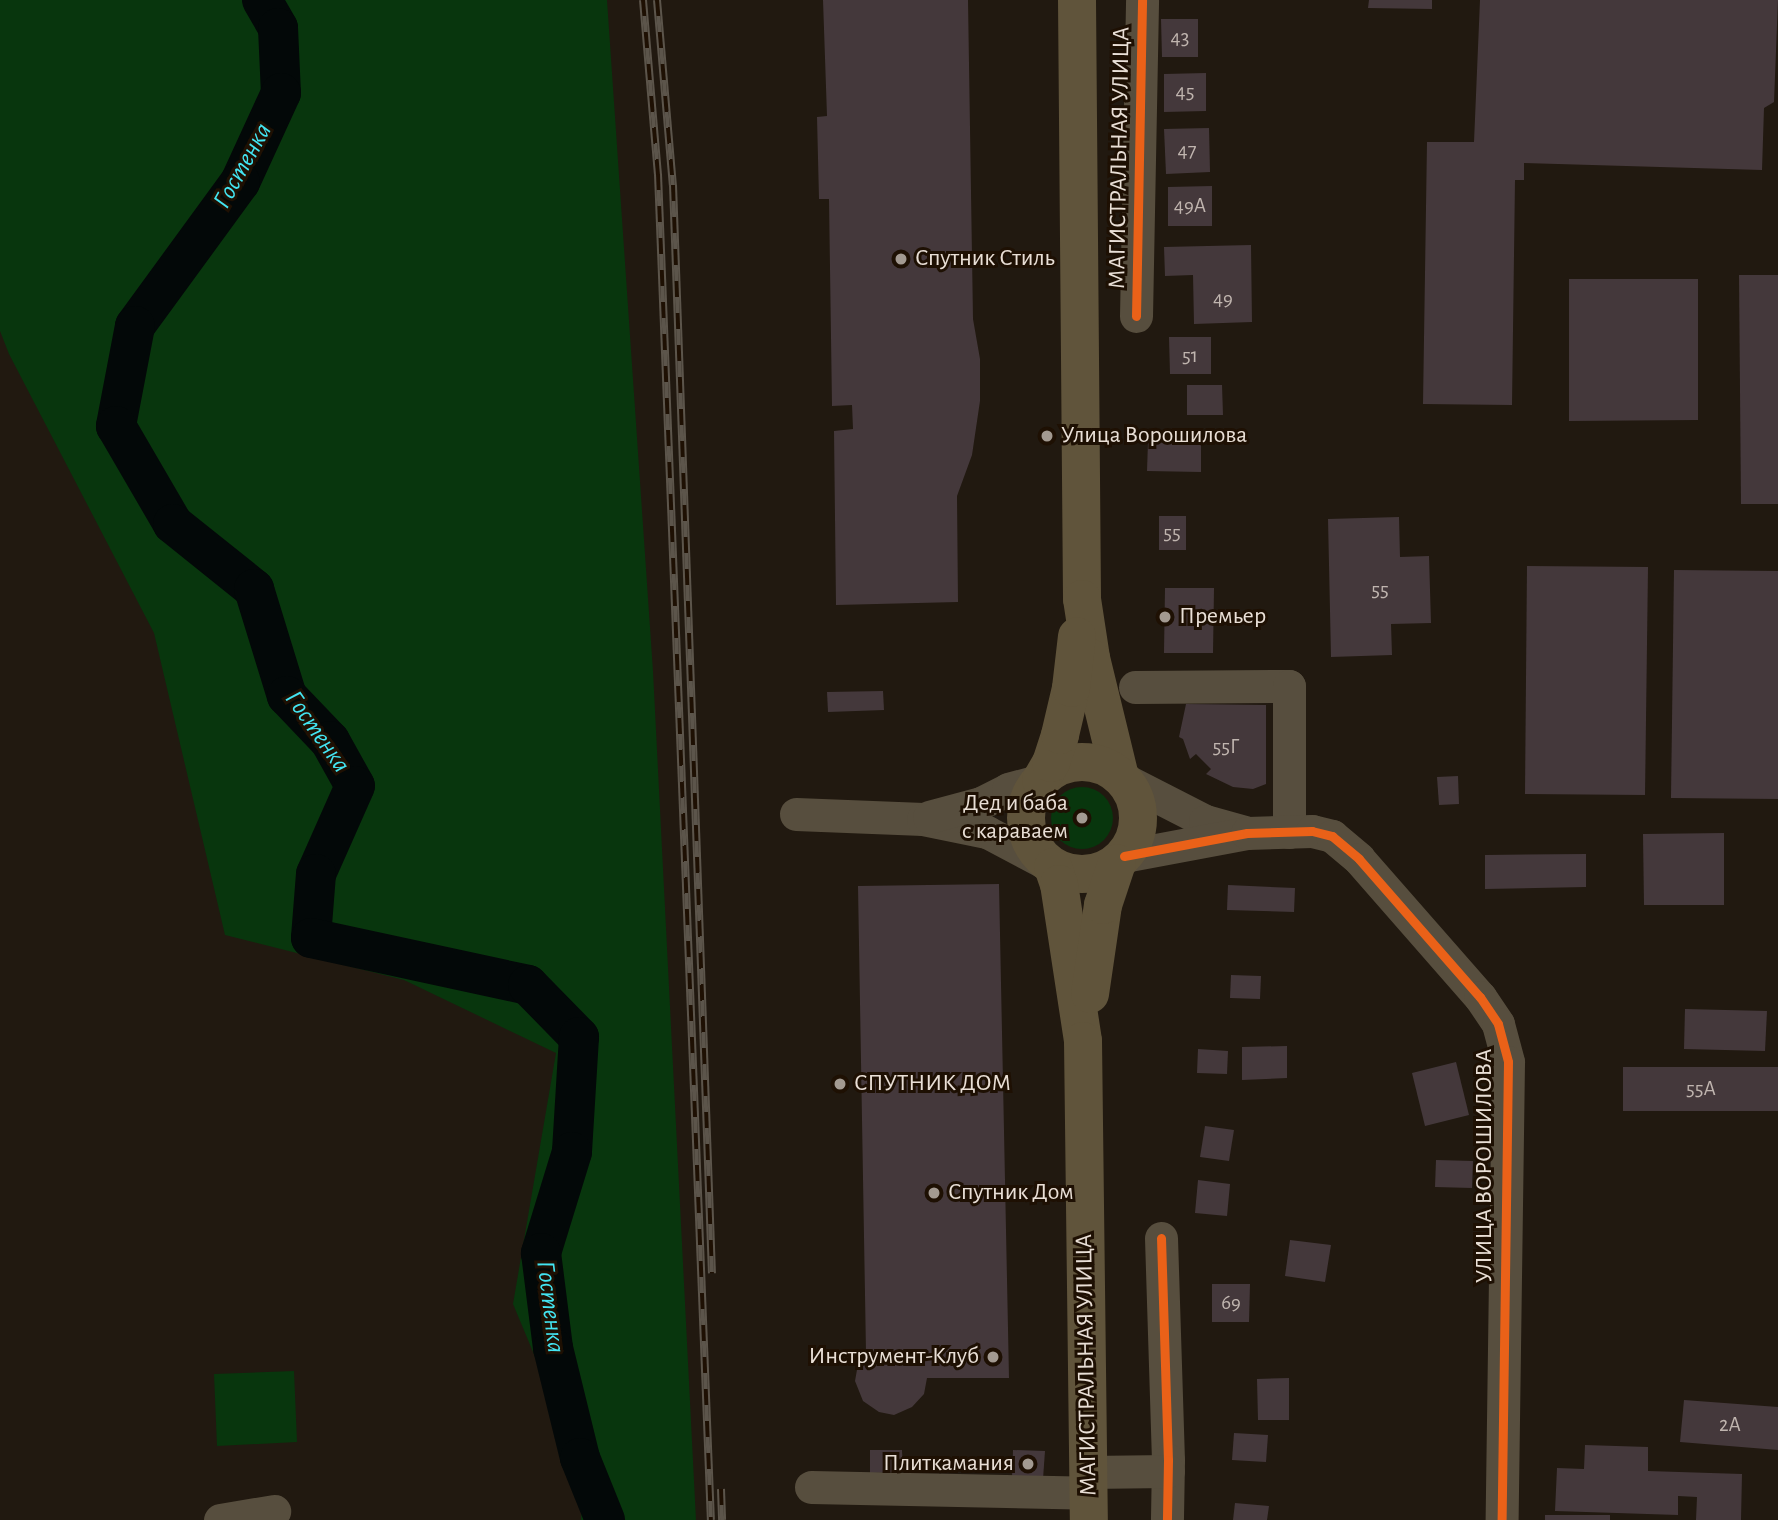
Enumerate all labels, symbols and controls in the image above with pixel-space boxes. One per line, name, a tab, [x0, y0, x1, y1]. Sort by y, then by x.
house number: 43	[1171, 25, 1189, 51]
street label: МАГИСТРАЛЬНАЯ УЛИЦА	[1103, 27, 1137, 289]
house number: 45	[1176, 79, 1194, 105]
water label: Гостенка	[207, 118, 279, 214]
house number: 47	[1178, 138, 1196, 164]
house number: 49А	[1174, 193, 1206, 219]
place label: Спутник Стиль	[915, 245, 1055, 273]
marker: Спутник Стиль	[893, 251, 909, 267]
house number: 49	[1213, 286, 1233, 312]
house number: 51	[1182, 343, 1198, 369]
place label: Улица Ворошилова	[1061, 422, 1247, 450]
marker: Улица Ворошилова	[1039, 428, 1055, 444]
house number: 55	[1163, 520, 1181, 546]
house number: 55	[1371, 577, 1389, 603]
place label: Премьер	[1179, 603, 1266, 631]
marker: Премьер	[1157, 609, 1173, 625]
water label: Гостенка	[278, 685, 356, 779]
house number: 55Г	[1213, 734, 1239, 760]
place label: Дед и баба с караваем	[962, 790, 1068, 846]
marker: Дед и баба с караваем	[1074, 810, 1090, 826]
street label: УЛИЦА ВОРОШИЛОВА	[1471, 1049, 1499, 1283]
place label: СПУТНИК ДОМ	[854, 1070, 1011, 1098]
marker: СПУТНИК ДОМ	[832, 1076, 848, 1092]
house number: 55А	[1686, 1076, 1716, 1102]
place label: Спутник Дом	[948, 1179, 1074, 1207]
marker: Спутник Дом	[926, 1185, 942, 1201]
street label: МАГИСТРАЛЬНАЯ УЛИЦА	[1070, 1234, 1104, 1496]
water label: Гостенка	[529, 1259, 571, 1355]
house number: 69	[1221, 1290, 1241, 1316]
place label: Инструмент-Клуб	[808, 1343, 979, 1371]
marker: Инструмент-Клуб	[985, 1349, 1001, 1365]
house number: 2А	[1719, 1412, 1741, 1438]
place label: Плиткамания	[883, 1450, 1014, 1478]
marker: Плиткамания	[1020, 1456, 1036, 1472]

